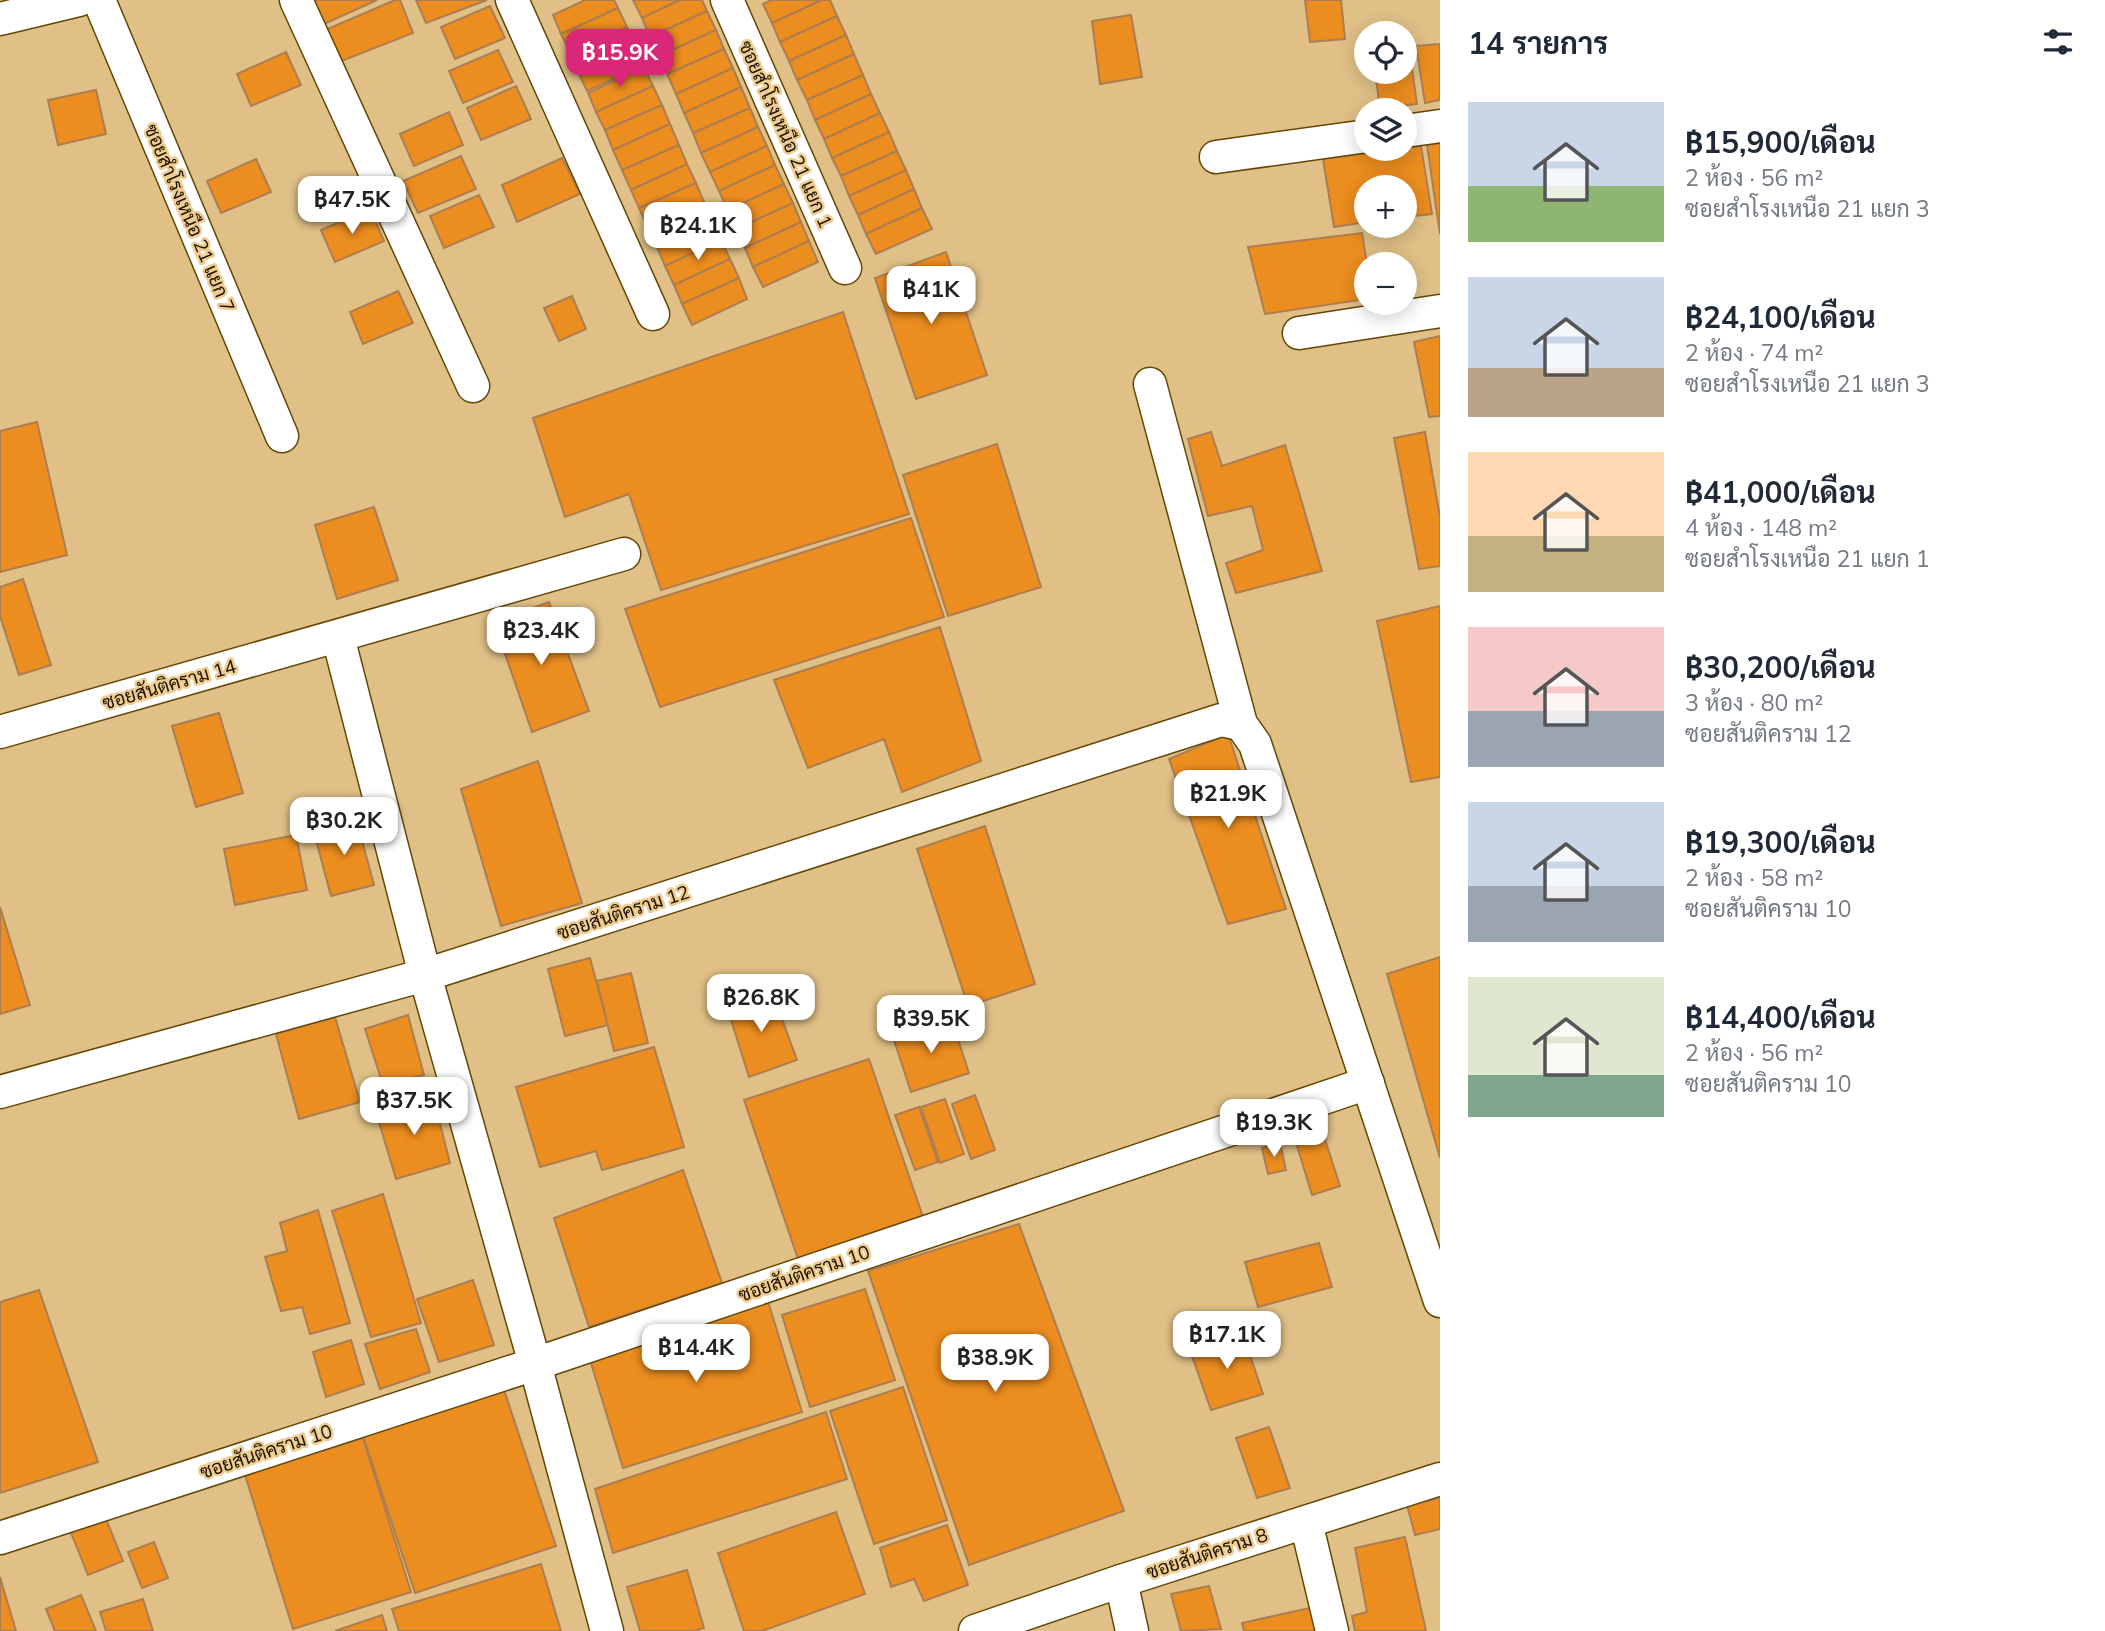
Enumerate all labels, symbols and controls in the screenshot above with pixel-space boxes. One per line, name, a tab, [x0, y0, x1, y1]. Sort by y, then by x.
map controls	[1354, 21, 1417, 315]
button: locate	[1354, 21, 1417, 84]
icon: filters	[2039, 23, 2077, 61]
text: 14 รายการ	[1468, 24, 1608, 62]
pin: ฿15.9K	[563, 29, 677, 89]
text: ฿15.9K	[582, 37, 658, 66]
street label: ซอยสำโรงเหนือ 21 แยก 1	[734, 37, 838, 231]
button: layers	[1354, 98, 1417, 161]
street label: ซอยสำโรงเหนือ 21 แยก 7	[139, 120, 241, 316]
text: ฿15,900/เดือน	[1685, 123, 1876, 161]
icon: home	[1524, 130, 1608, 214]
text: 2 ห้อง · 56 m²	[1685, 163, 1823, 192]
button: +	[1354, 175, 1417, 238]
pin: ฿47.5K	[295, 176, 409, 236]
text: ฿47.5K	[314, 184, 390, 213]
text: ซอยสำโรงเหนือ 21 แยก 3	[1685, 194, 1930, 223]
pin: ฿24.1K	[641, 202, 755, 262]
text: ฿24.1K	[660, 210, 736, 239]
button: −	[1354, 252, 1417, 315]
pin: ฿41K	[890, 266, 972, 326]
text: ฿41K	[903, 274, 959, 303]
text: ฿24,100/เดือน	[1685, 298, 1876, 336]
icon: home	[1524, 305, 1608, 389]
text: 2 ห้อง · 74 m²	[1685, 338, 1823, 367]
text: ซอยสำโรงเหนือ 21 แยก 3	[1685, 369, 1930, 398]
text: ฿41,000/เดือน	[1685, 473, 1876, 511]
icon: home	[1524, 480, 1608, 564]
text: 4 ห้อง · 148 m²	[1685, 513, 1837, 542]
text: ซอยสำโรงเหนือ 21 แยก 1	[1685, 544, 1930, 573]
pin: ฿23.4K	[484, 608, 598, 667]
text: ฿23.4K	[503, 615, 579, 644]
text: ฿30,200/เดือน	[1685, 648, 1876, 686]
street label: ซอยสันติคราม 14	[100, 653, 238, 715]
icon: home	[1524, 655, 1608, 739]
text: 3 ห้อง · 80 m²	[1685, 688, 1823, 717]
text: ซอยสันติคราม 12	[1685, 719, 1852, 748]
pin: ฿21.9K	[1171, 770, 1285, 830]
text: ฿21.9K	[1190, 778, 1266, 807]
pin: ฿30.2K	[287, 798, 401, 857]
text: ฿30.2K	[306, 805, 382, 834]
text: ฿19,300/เดือน	[1685, 823, 1876, 861]
icon: home	[1524, 830, 1608, 914]
text: 2 ห้อง · 58 m²	[1685, 863, 1823, 892]
street label: ซอยสันติคราม 12	[554, 879, 692, 945]
text: ซอยสันติคราม 10	[1685, 894, 1852, 923]
pin: ฿26.8K	[704, 974, 818, 1034]
text: ฿26.8K	[723, 982, 799, 1011]
pin: ฿39.5K	[874, 996, 988, 1055]
text: ฿14,400/เดือน	[1685, 998, 1876, 1036]
text: ฿39.5K	[893, 1003, 969, 1032]
icon: home	[1524, 1005, 1608, 1089]
text: 2 ห้อง · 56 m²	[1685, 1038, 1823, 1067]
text: ซอยสันติคราม 10	[1685, 1069, 1852, 1098]
pin: ฿37.5K	[357, 1078, 471, 1137]
text: ฿37.5K	[376, 1085, 452, 1114]
pin: ฿19.3K	[1217, 1100, 1331, 1159]
text: ฿19.3K	[1236, 1107, 1312, 1136]
street label: ซอยสันติคราม 10	[735, 1239, 873, 1307]
pin: ฿17.1K	[1170, 1312, 1284, 1371]
text: ฿17.1K	[1189, 1319, 1265, 1348]
pin: ฿14.4K	[639, 1324, 753, 1384]
text: ฿14.4K	[658, 1332, 734, 1361]
pin: ฿38.9K	[938, 1334, 1052, 1394]
text: ฿38.9K	[957, 1342, 1033, 1371]
street label: ซอยสันติคราม 10	[197, 1418, 335, 1484]
street label: ซอยสันติคราม 8	[1143, 1522, 1271, 1584]

